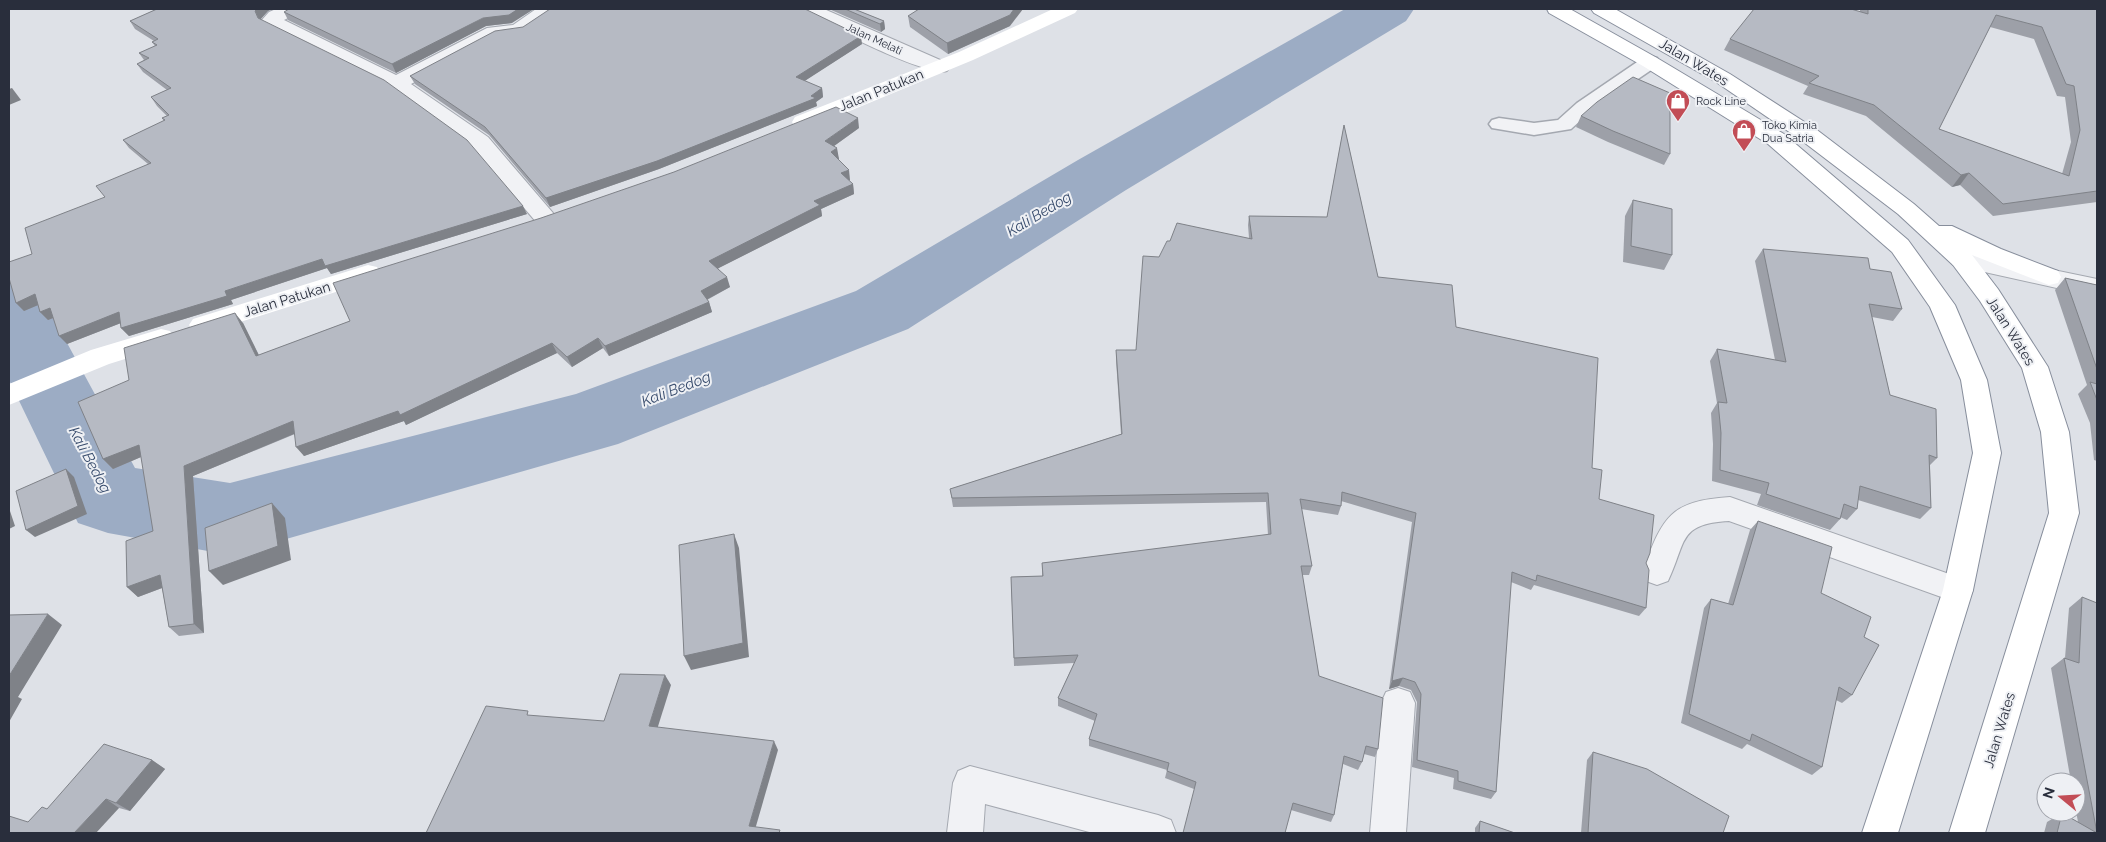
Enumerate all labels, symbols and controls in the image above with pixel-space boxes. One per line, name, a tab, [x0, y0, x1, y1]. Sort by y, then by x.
street label: Jalan Melati	[844, 20, 904, 58]
street label: Jalan Wates	[1656, 35, 1732, 89]
street label: Jalan Patukan	[836, 66, 926, 114]
shop icon: Rock Line	[1665, 88, 1691, 122]
place label: Rock Line	[1696, 95, 1746, 108]
shop icon: Toko Kimia Dua Satria	[1731, 118, 1757, 152]
place label: Toko Kimia Dua Satria	[1762, 119, 1817, 145]
water label: Kali Bedog	[1003, 188, 1075, 240]
street label: Jalan Patukan	[242, 278, 332, 320]
street label: Jalan Wates	[1984, 294, 2039, 368]
water label: Kali Bedog	[639, 368, 713, 410]
water label: Kali Bedog	[65, 424, 115, 496]
street label: Jalan Wates	[1980, 690, 2018, 770]
north arrow	[2036, 772, 2086, 822]
text: N	[2039, 785, 2058, 801]

